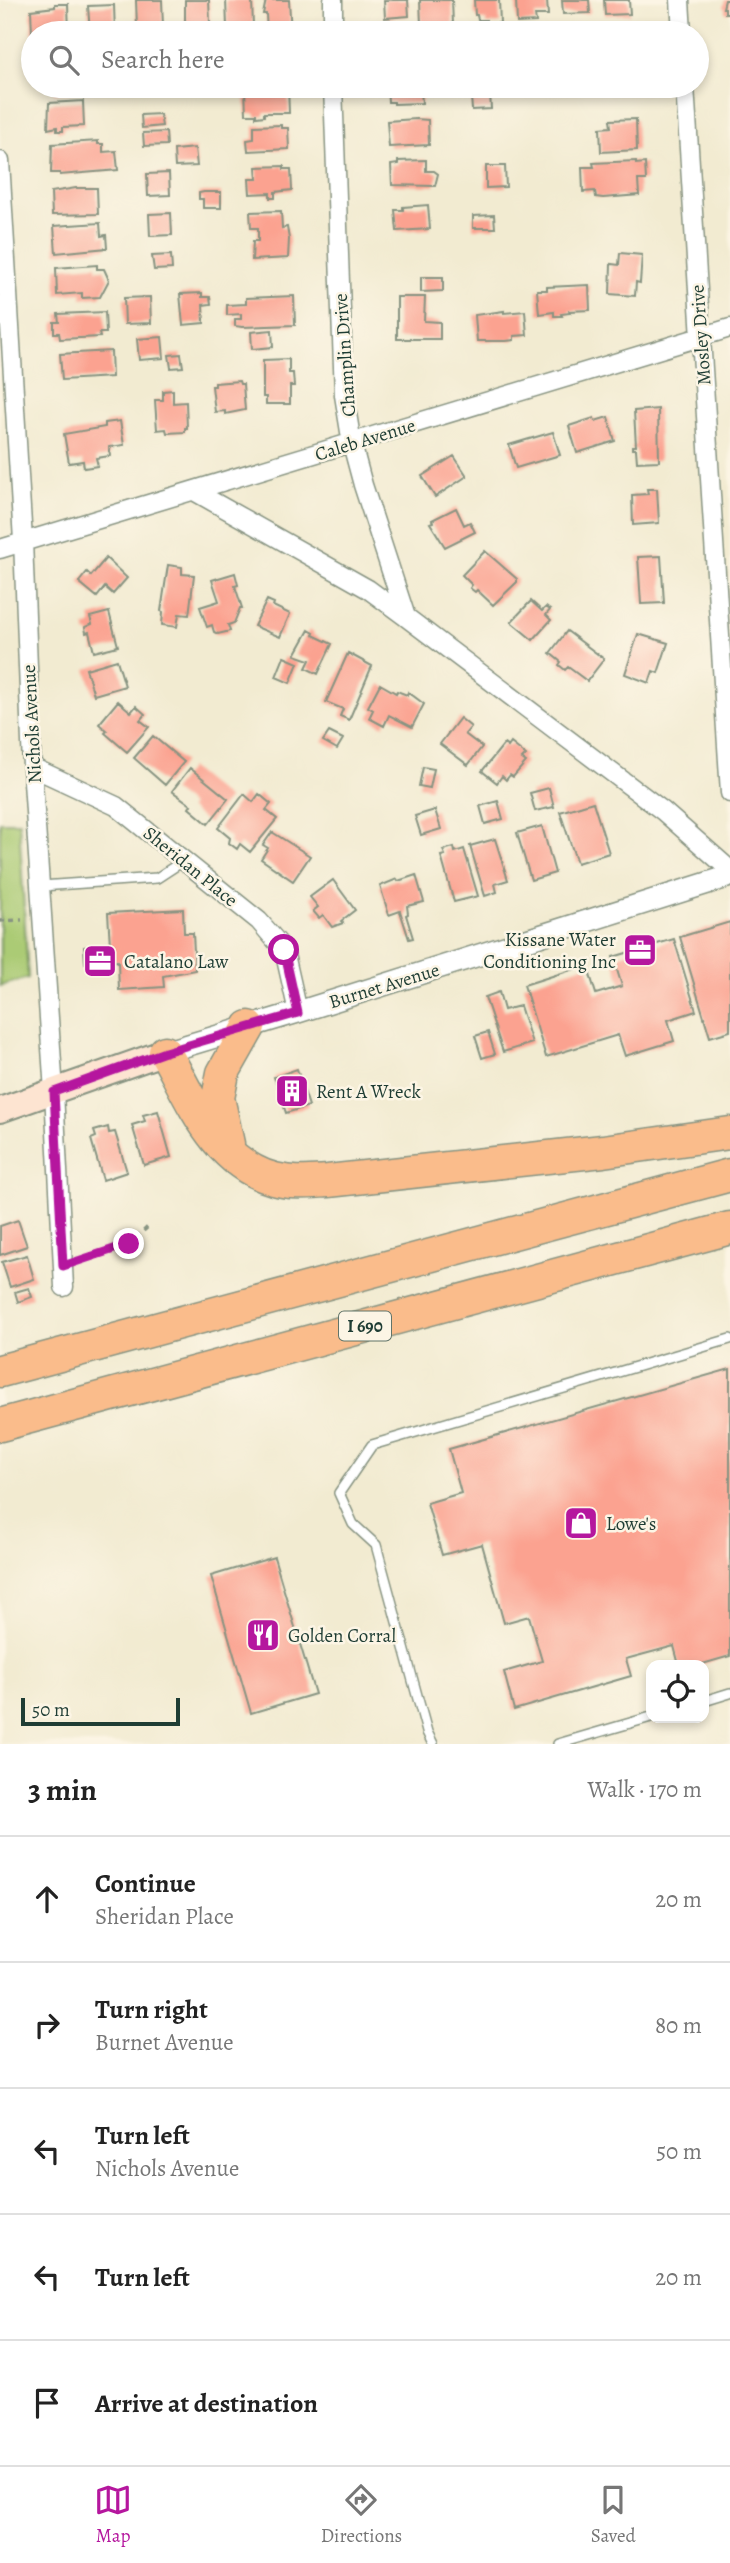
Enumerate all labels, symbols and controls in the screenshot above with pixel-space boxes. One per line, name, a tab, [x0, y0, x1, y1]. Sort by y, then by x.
search box	[21, 21, 709, 98]
icon: search	[45, 41, 83, 79]
text: Search here	[101, 42, 225, 77]
street label: Mosley Drive	[685, 284, 717, 386]
street label: Champlin Drive	[328, 292, 362, 417]
street label: Caleb Avenue	[312, 412, 419, 468]
street label: Nichols Avenue	[16, 664, 48, 784]
street label: Sheridan Place	[138, 821, 243, 913]
place label: Kissane Water Conditioning Inc	[483, 927, 616, 975]
office icon: Kissane Water Conditioning Inc	[621, 931, 659, 969]
route start	[268, 934, 299, 965]
office icon: Catalano Law	[81, 942, 119, 980]
place label: Catalano Law	[124, 949, 229, 975]
street label: Burnet Avenue	[326, 957, 443, 1015]
building icon: Rent A Wreck	[273, 1072, 311, 1110]
place label: Rent A Wreck	[316, 1079, 421, 1105]
route end	[113, 1228, 144, 1259]
road number: I 690	[339, 1311, 391, 1340]
shop icon: Lowe's	[562, 1504, 600, 1542]
place label: Lowe's	[606, 1511, 656, 1537]
restaurant icon: Golden Corral	[244, 1616, 282, 1654]
place label: Golden Corral	[288, 1623, 396, 1649]
map controls	[646, 1660, 709, 1723]
button: locate	[646, 1660, 709, 1723]
scale bar	[21, 1695, 180, 1727]
text: 50 m	[32, 1697, 70, 1723]
text: 3 min	[28, 1770, 97, 1810]
text: Walk · 170 m	[588, 1774, 702, 1805]
text: Continue	[95, 1866, 196, 1901]
icon: ahead	[28, 1880, 66, 1918]
text: 20 m	[655, 1884, 702, 1915]
text: Sheridan Place	[95, 1901, 234, 1932]
text: Turn right	[95, 1992, 208, 2027]
icon: right	[28, 2006, 66, 2044]
text: 80 m	[655, 2010, 702, 2041]
text: Burnet Avenue	[95, 2027, 234, 2058]
text: Turn left	[95, 2118, 190, 2153]
icon: left	[28, 2132, 66, 2170]
text: 50 m	[656, 2136, 702, 2167]
text: Nichols Avenue	[95, 2153, 239, 2184]
icon: left	[28, 2258, 66, 2296]
text: Turn left	[95, 2260, 190, 2295]
text: 20 m	[655, 2262, 702, 2293]
icon: arrive	[28, 2384, 66, 2422]
text: Arrive at destination	[95, 2386, 318, 2421]
tab: Map	[94, 2481, 132, 2549]
tab: Directions	[321, 2481, 402, 2549]
tab: Saved	[591, 2481, 636, 2549]

